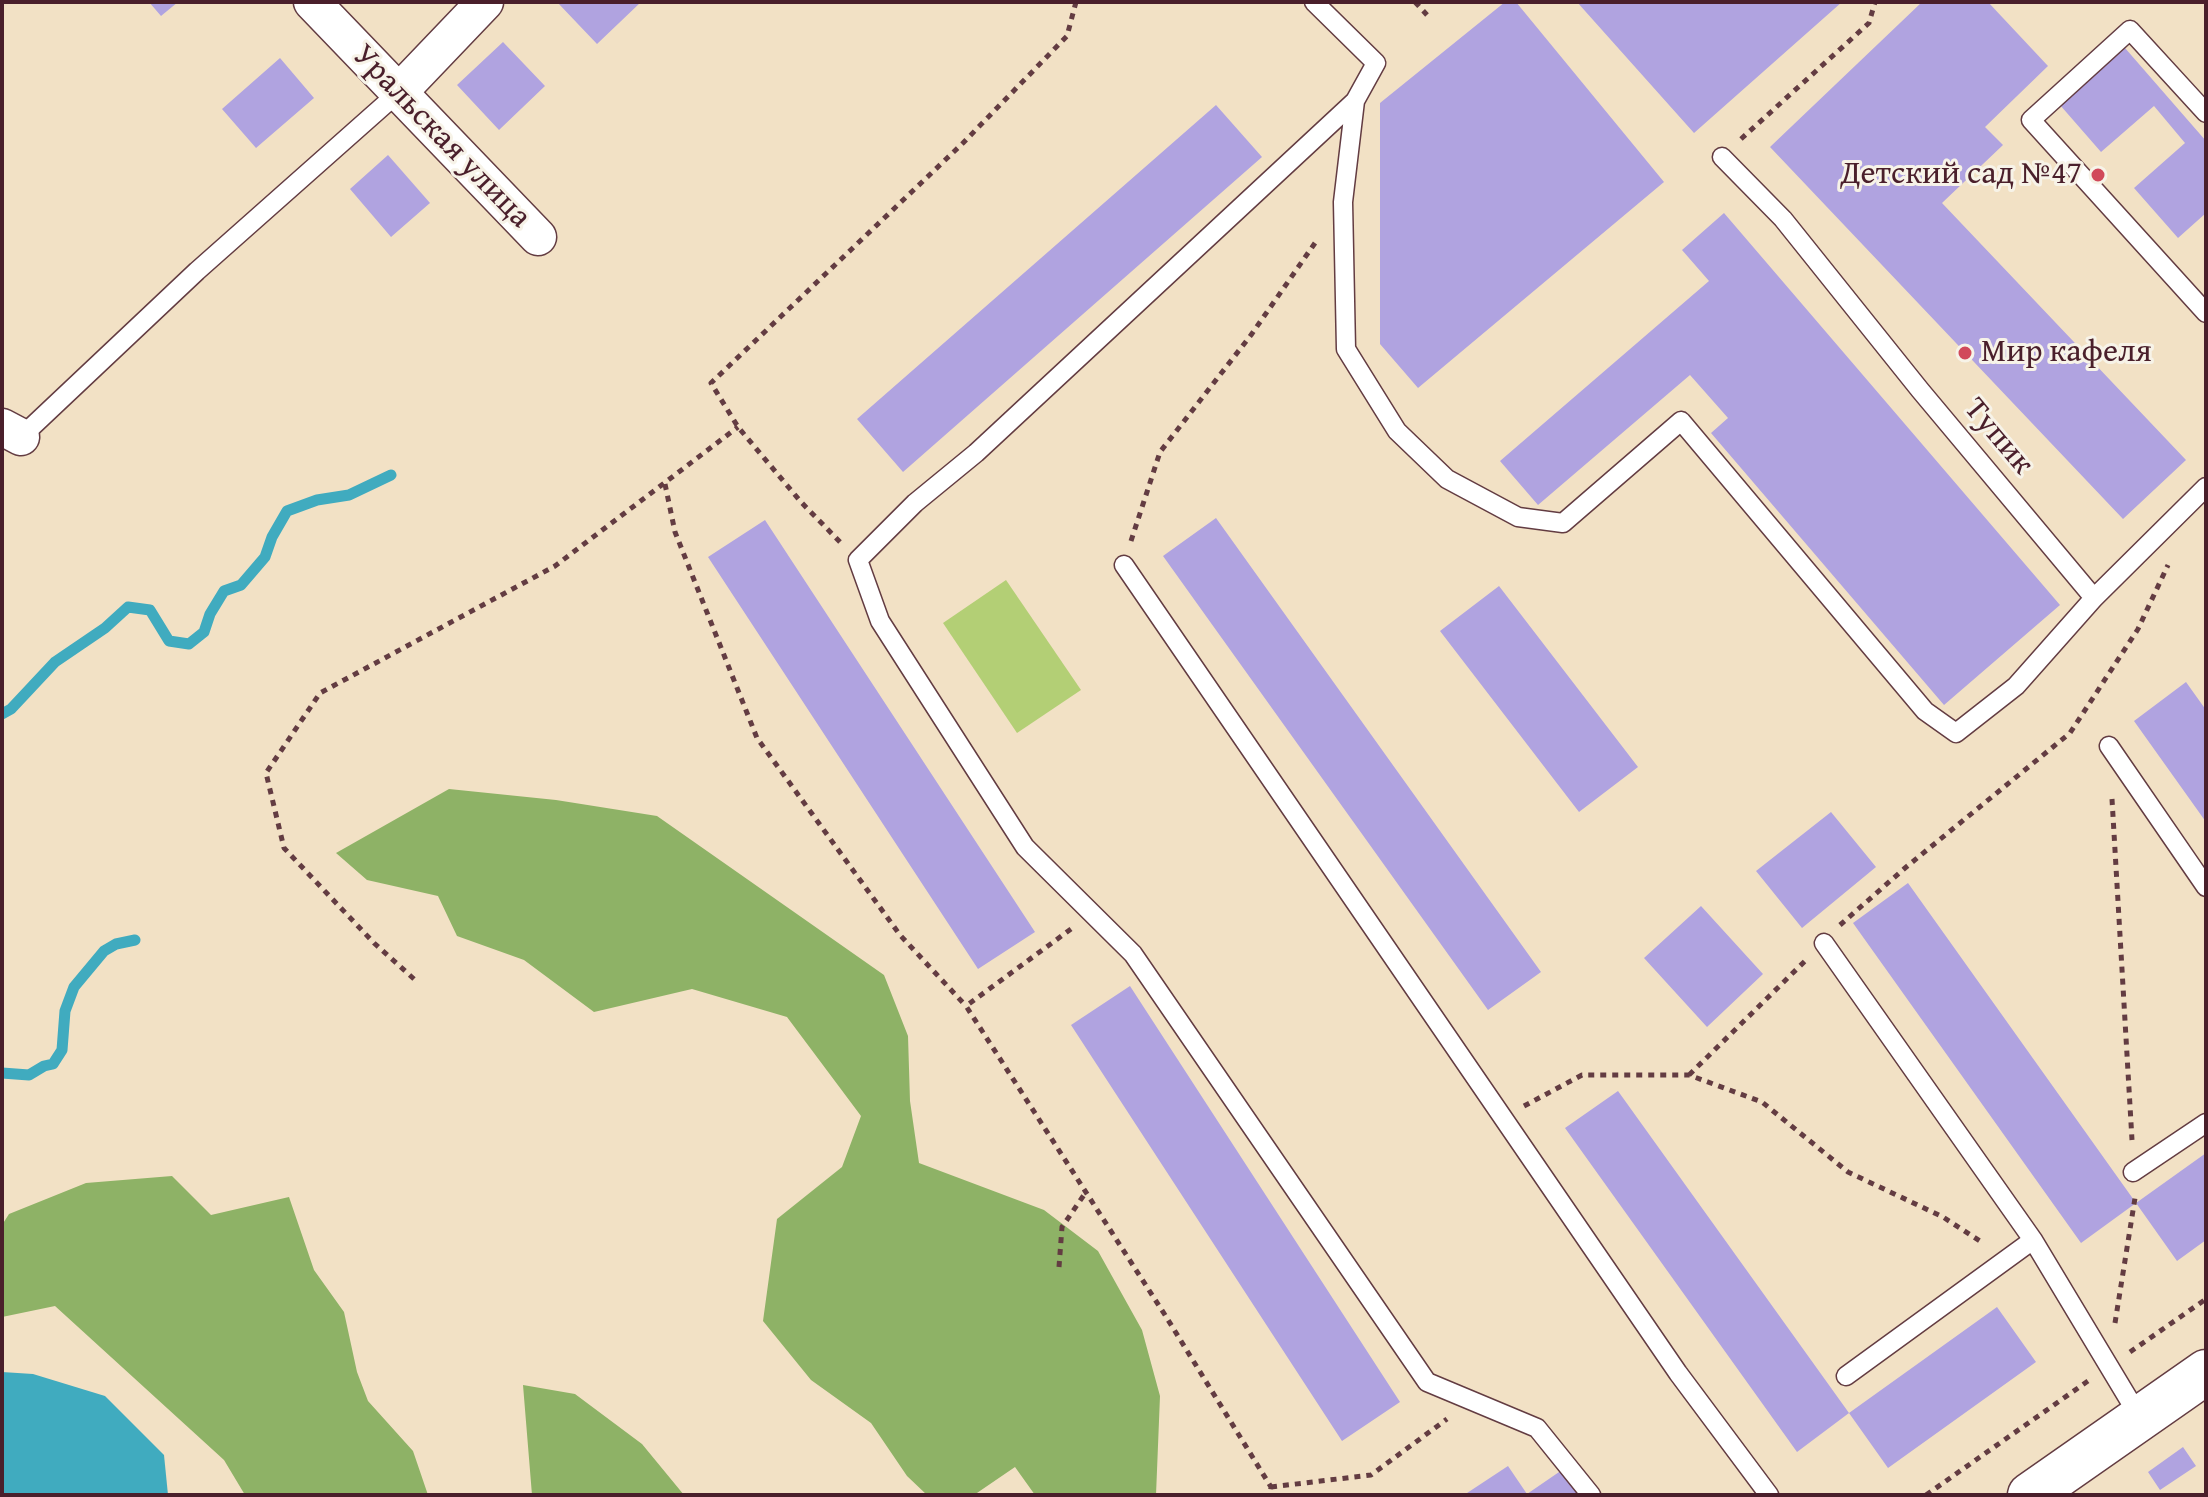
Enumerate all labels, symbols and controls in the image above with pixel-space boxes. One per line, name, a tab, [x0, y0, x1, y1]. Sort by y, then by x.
street label: Уральская улица	[344, 37, 538, 237]
place label: Детский сад №47	[1840, 156, 2082, 194]
marker: Детский сад №47	[2089, 166, 2107, 184]
place label: Мир кафеля	[1981, 334, 2152, 372]
marker: Мир кафеля	[1956, 344, 1974, 362]
street label: Тупик	[1955, 391, 2041, 483]

